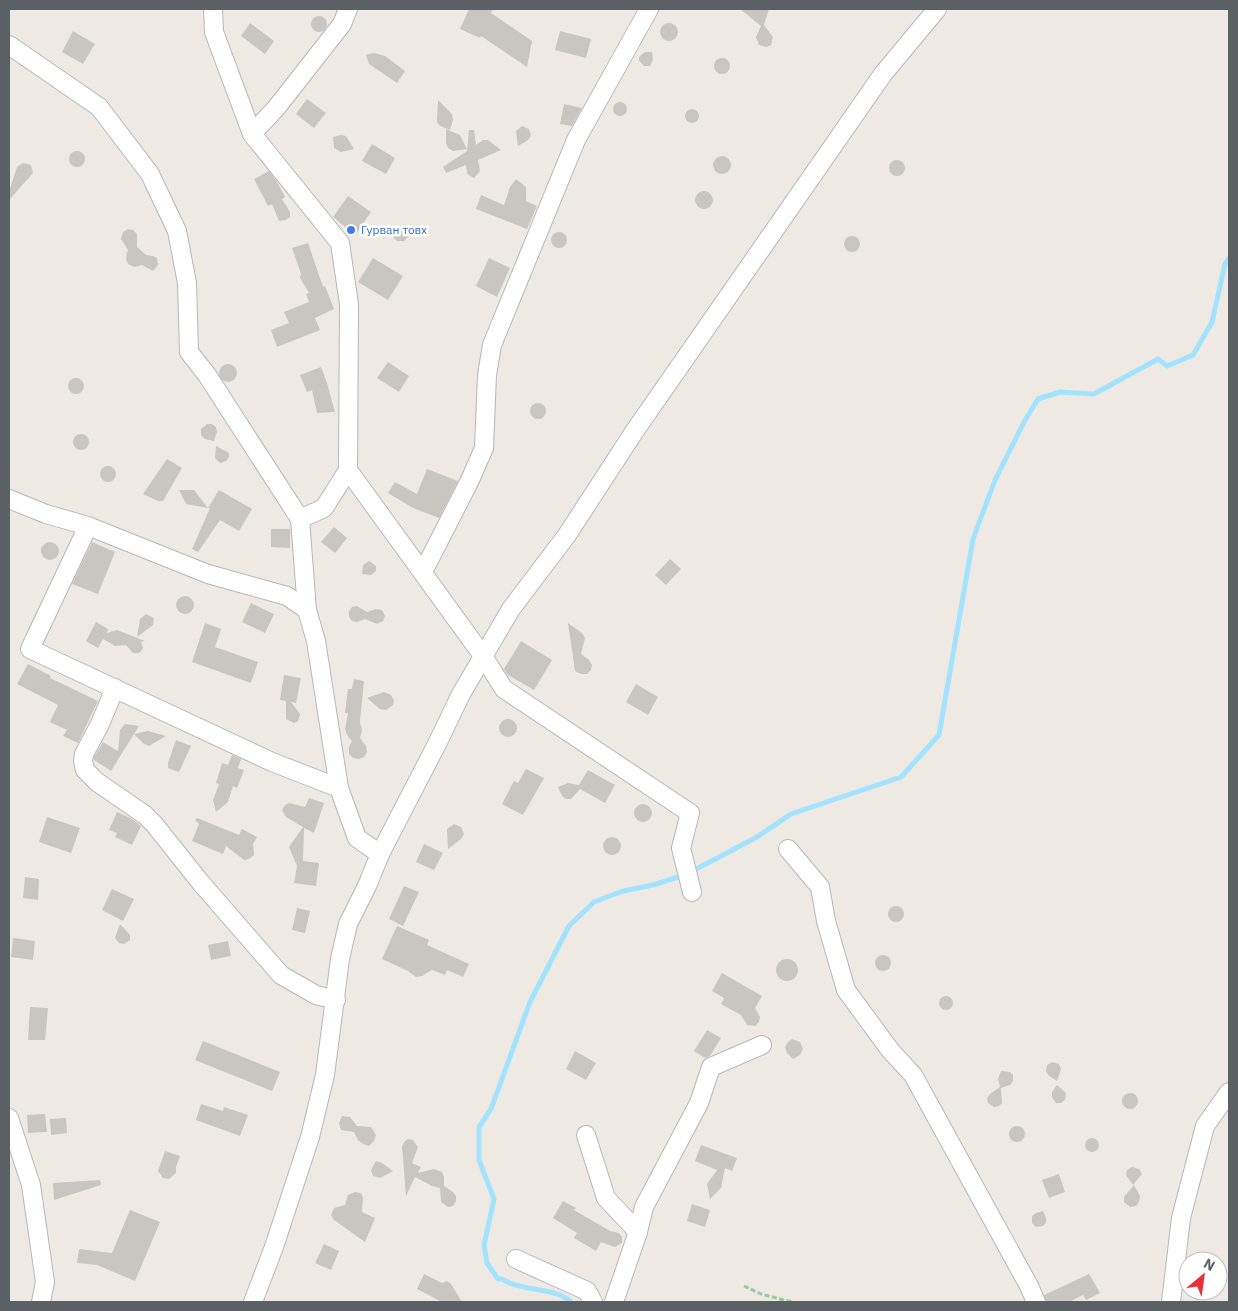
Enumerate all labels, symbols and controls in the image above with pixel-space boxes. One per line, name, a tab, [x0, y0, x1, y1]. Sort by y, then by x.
place label: Гурван товх	[361, 222, 427, 237]
marker: Гурван товх	[345, 224, 357, 236]
north arrow	[1178, 1251, 1228, 1301]
text: N	[1201, 1254, 1218, 1275]

